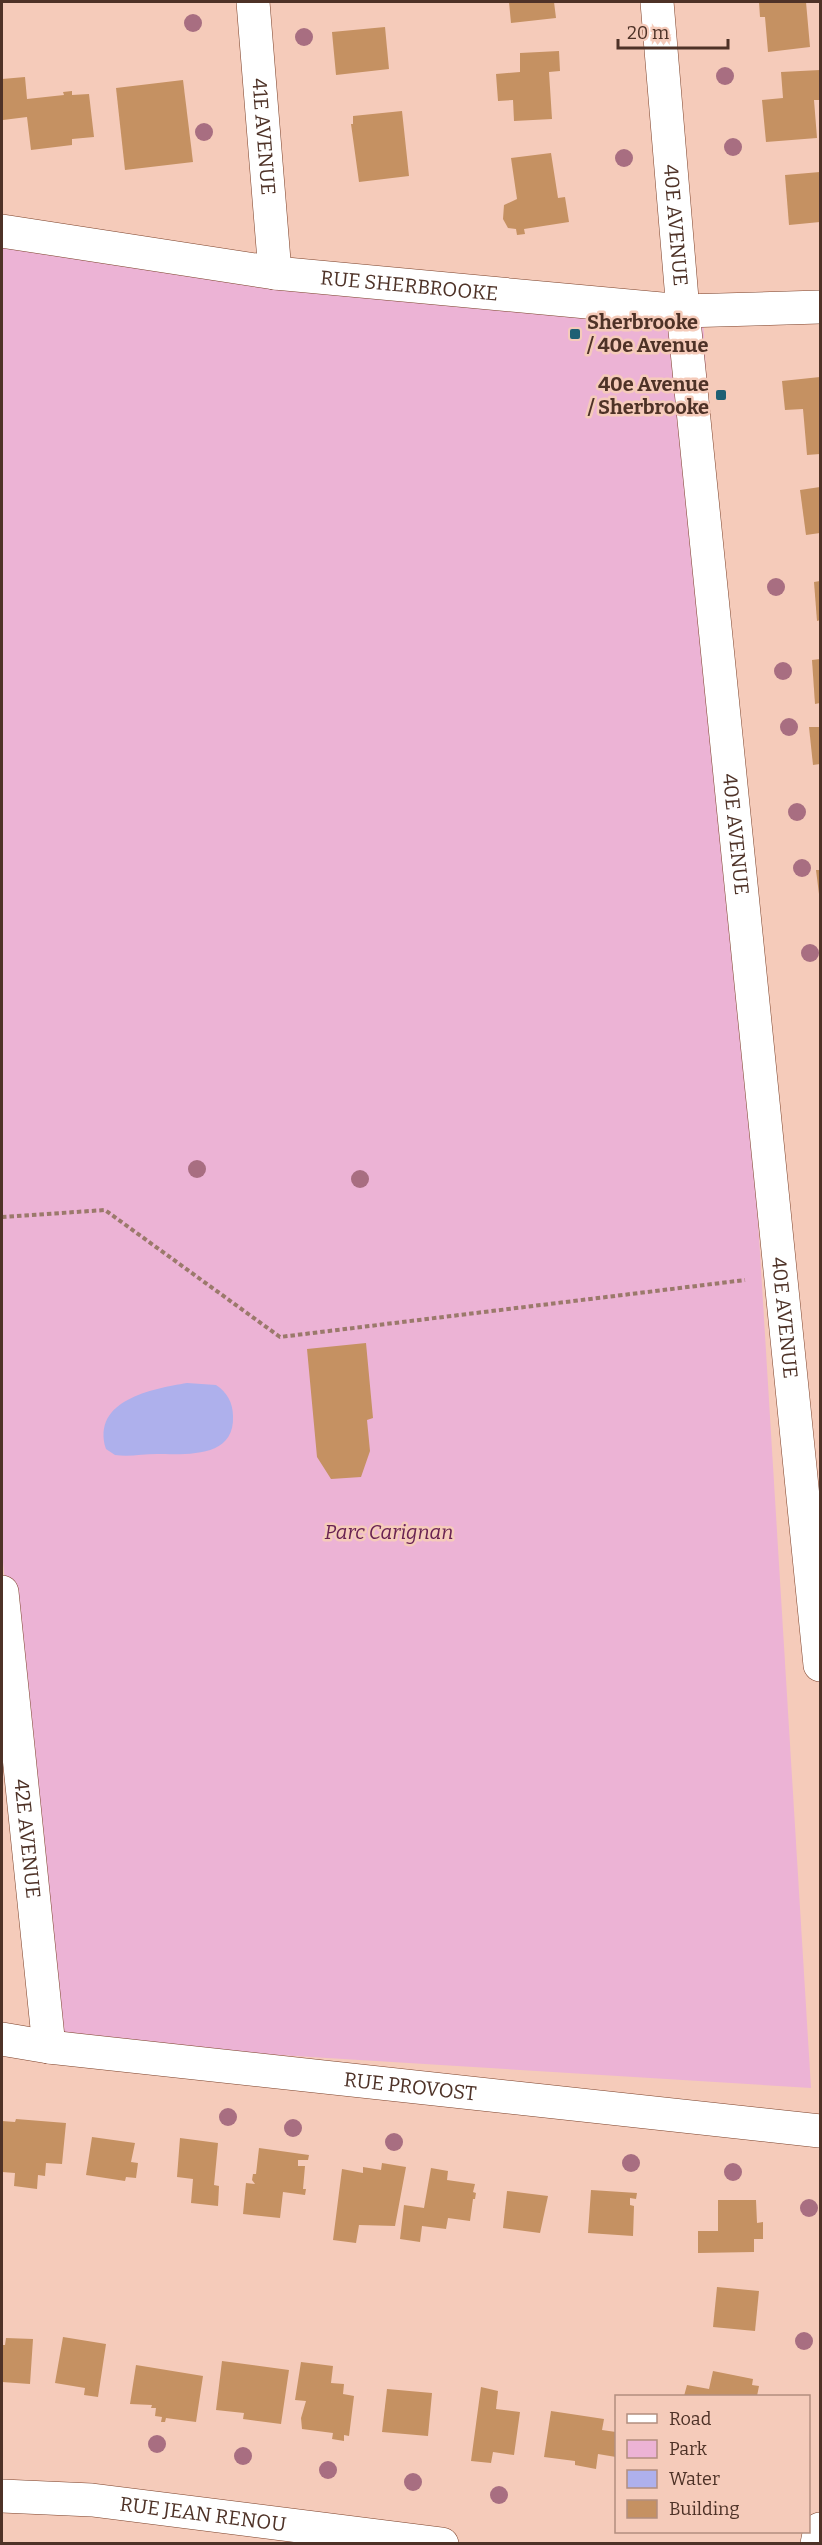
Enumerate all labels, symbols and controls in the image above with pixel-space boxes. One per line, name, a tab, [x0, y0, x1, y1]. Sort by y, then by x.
scale bar	[618, 12, 728, 50]
text: 20 m	[627, 22, 669, 44]
street label: 41E AVENUE	[247, 77, 281, 196]
street label: 40E AVENUE	[659, 163, 693, 287]
street label: RUE SHERBROOKE	[319, 265, 499, 306]
place label: Sherbrooke / 40e Avenue	[586, 310, 708, 357]
marker: Sherbrooke / 40e Avenue	[568, 327, 582, 341]
place label: 40e Avenue / Sherbrooke	[587, 372, 709, 419]
marker: 40e Avenue / Sherbrooke	[714, 388, 728, 402]
street label: 40E AVENUE	[718, 772, 754, 896]
street label: 40E AVENUE	[767, 1256, 803, 1380]
park label: Parc Carignan	[325, 1520, 453, 1544]
street label: 42E AVENUE	[9, 1778, 46, 1900]
street label: RUE PROVOST	[343, 2067, 478, 2106]
legend	[615, 2395, 810, 2533]
text: Road	[669, 2408, 712, 2430]
text: Park	[669, 2438, 708, 2460]
text: Water	[669, 2468, 720, 2490]
street label: RUE JEAN RENOU	[118, 2492, 288, 2536]
text: Building	[669, 2498, 740, 2520]

